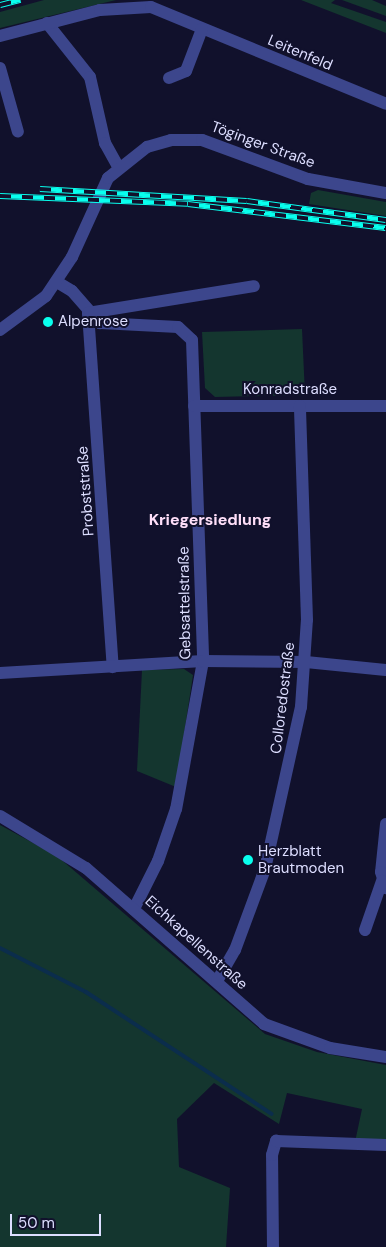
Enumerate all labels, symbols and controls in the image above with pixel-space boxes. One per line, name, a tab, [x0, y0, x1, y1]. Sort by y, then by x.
street label: Leitenfeld	[265, 31, 335, 75]
street label: Töginger Straße	[209, 118, 317, 172]
place label: Alpenrose	[58, 313, 128, 331]
marker: Alpenrose	[42, 316, 54, 328]
street label: Konradstraße	[243, 381, 337, 399]
street label: Probststraße	[74, 445, 98, 537]
district label: Kriegersiedlung	[149, 510, 271, 530]
street label: Gebsattelstraße	[175, 546, 195, 660]
street label: Colloredostraße	[267, 641, 299, 755]
place label: Herzblatt Brautmoden	[258, 842, 344, 877]
marker: Herzblatt Brautmoden	[242, 854, 254, 866]
street label: Eichkapellenstraße	[141, 892, 251, 994]
scale bar	[12, 1204, 104, 1236]
text: 50 m	[18, 1213, 55, 1233]

